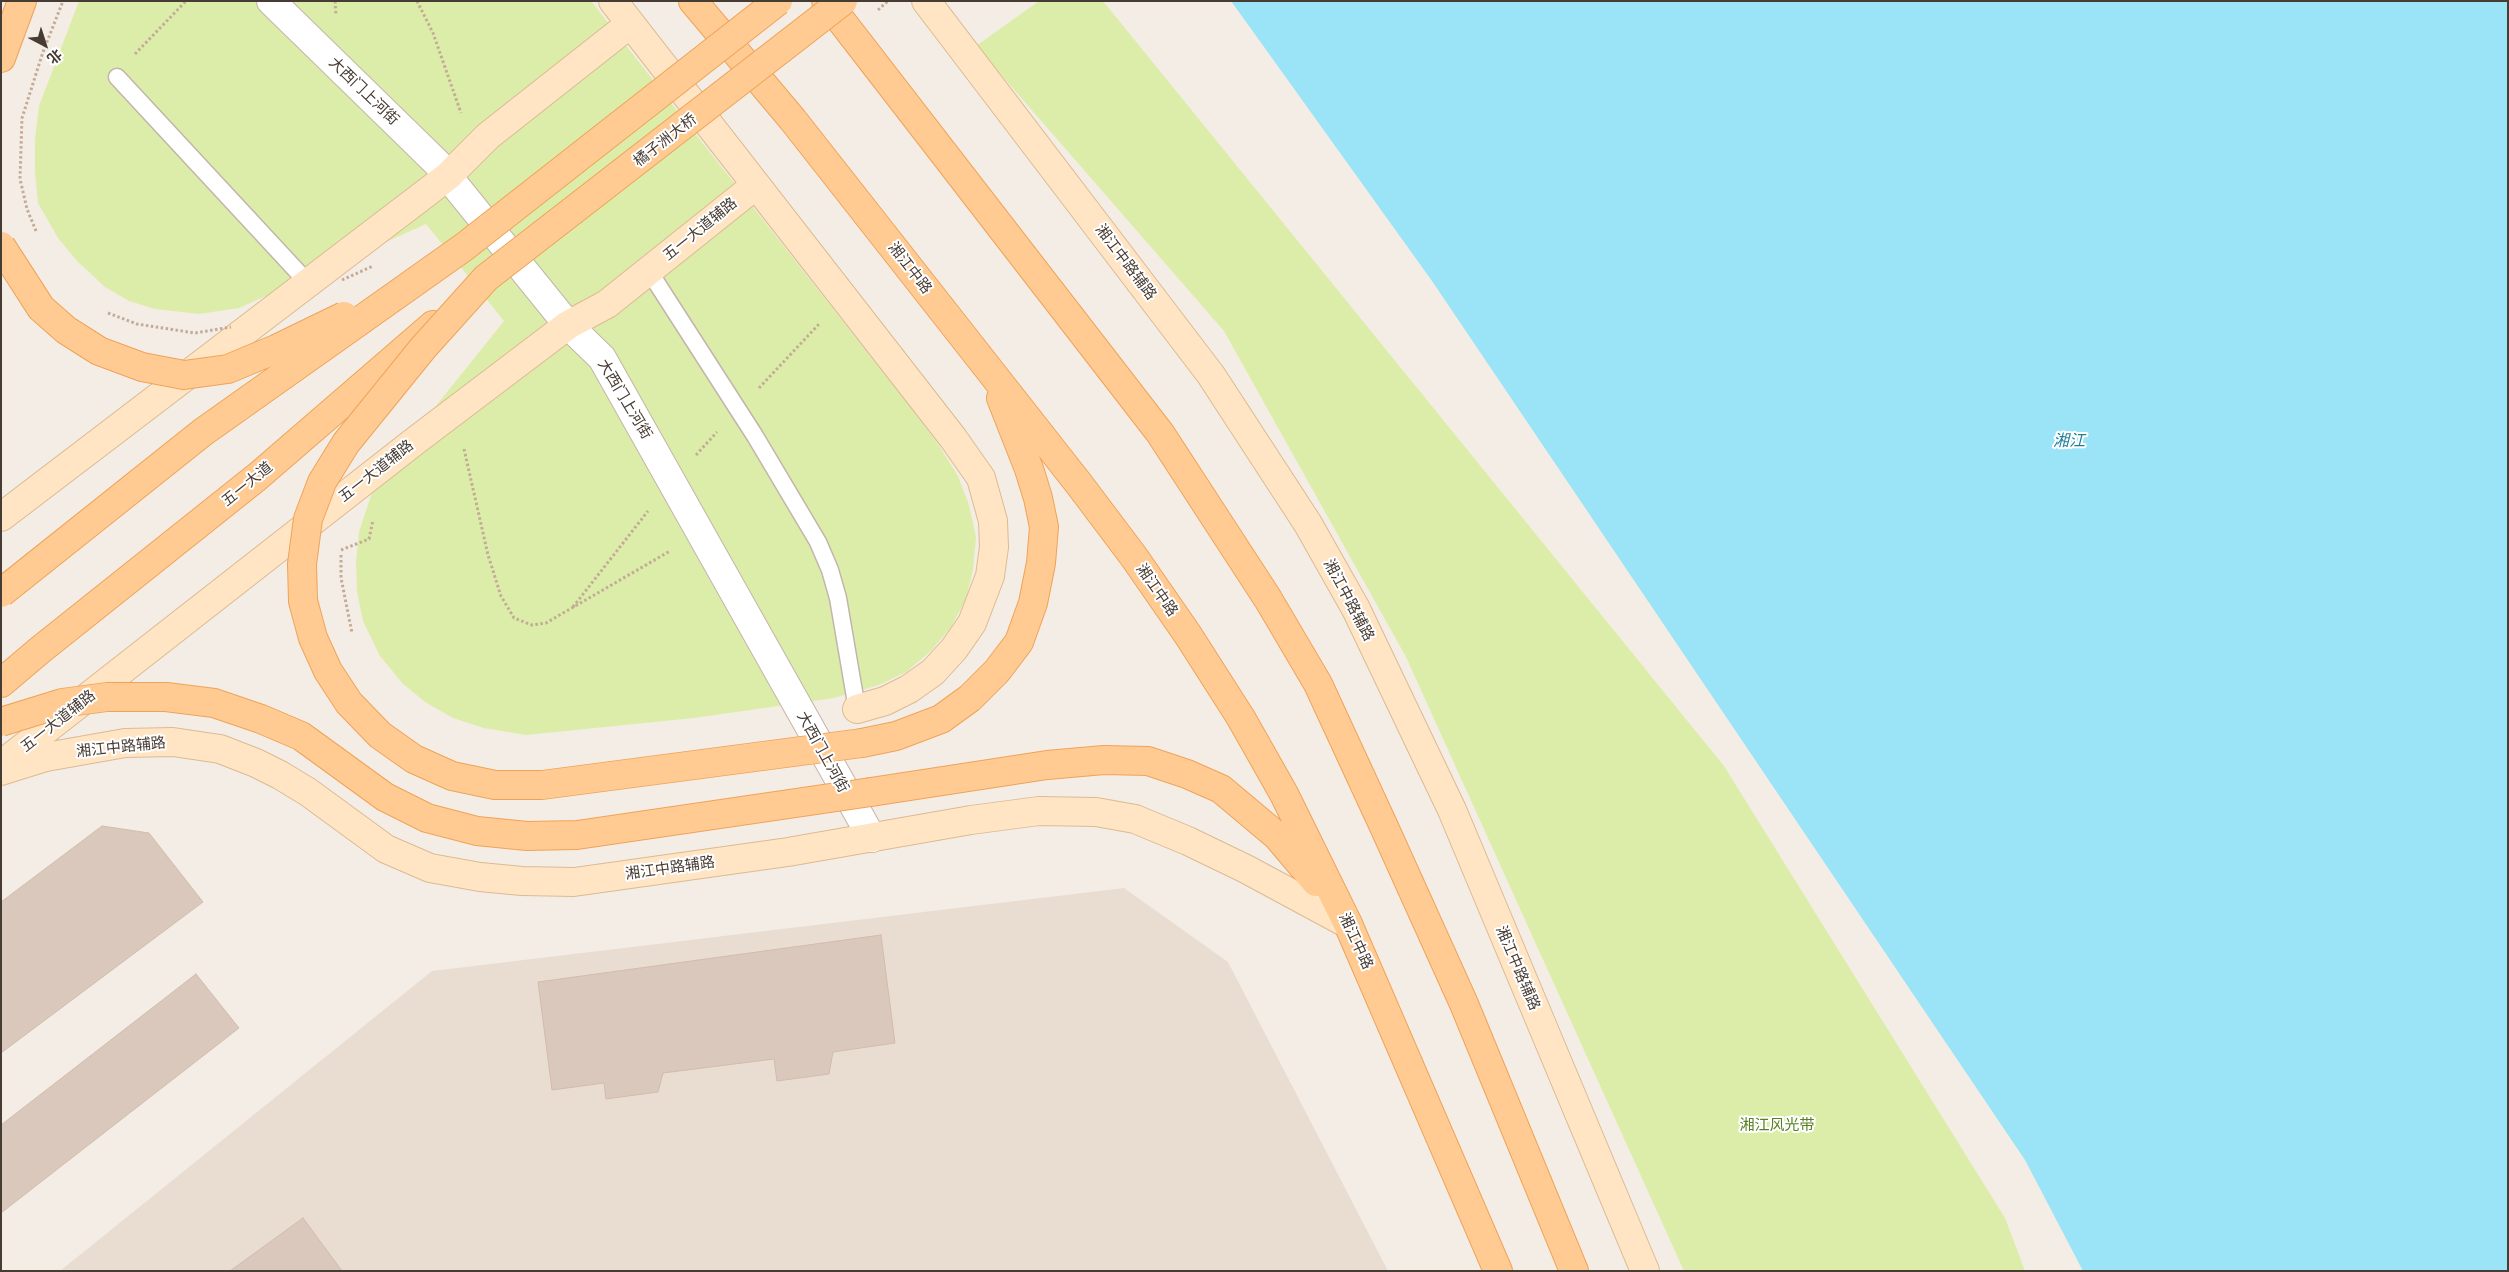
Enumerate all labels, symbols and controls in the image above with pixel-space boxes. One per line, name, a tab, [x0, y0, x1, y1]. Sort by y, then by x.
north arrow	[20, 20, 70, 70]
text: 北	[44, 46, 66, 68]
street label: 大西门上河街	[325, 53, 403, 129]
street label: 橘子洲大桥	[630, 110, 700, 170]
street label: 五一大道辅路	[659, 194, 741, 264]
street label: 湘江中路辅路	[1092, 221, 1160, 303]
street label: 湘江中路	[884, 239, 936, 297]
street label: 大西门上河街	[594, 356, 656, 442]
water label: 湘江	[2053, 431, 2085, 451]
street label: 五一大道辅路	[335, 436, 417, 506]
street label: 五一大道	[218, 458, 276, 510]
street label: 湘江中路辅路	[1320, 556, 1378, 644]
street label: 湘江中路	[1132, 560, 1182, 620]
street label: 五一大道辅路	[17, 686, 99, 756]
street label: 大西门上河街	[793, 708, 853, 796]
street label: 湘江中路辅路	[75, 733, 167, 761]
street label: 湘江中路辅路	[624, 853, 716, 883]
street label: 湘江中路	[1335, 910, 1377, 972]
street label: 湘江中路辅路	[1492, 923, 1544, 1013]
park label: 湘江风光带	[1740, 1116, 1814, 1134]

